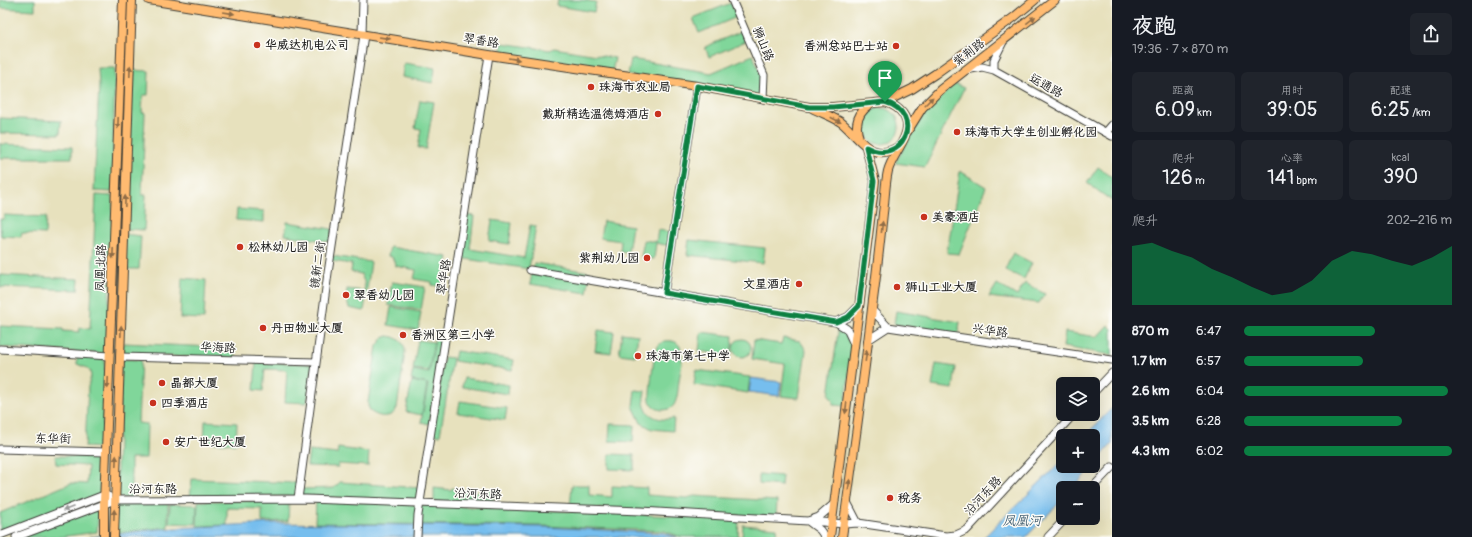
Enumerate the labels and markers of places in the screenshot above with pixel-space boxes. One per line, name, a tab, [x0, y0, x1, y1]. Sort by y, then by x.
place label: 华威达机电公司	[265, 38, 349, 53]
place label: 香洲总站巴士站	[804, 39, 888, 54]
marker: 华威达机电公司	[252, 40, 262, 50]
marker: 香洲总站巴士站	[891, 41, 901, 51]
pin	[868, 61, 902, 102]
place label: 珠海市农业局	[599, 80, 671, 95]
marker: 珠海市农业局	[586, 82, 596, 92]
place label: 戴斯精选温德姆酒店	[542, 107, 650, 122]
marker: 戴斯精选温德姆酒店	[653, 109, 663, 119]
place label: 珠海市大学生创业孵化园	[965, 125, 1097, 140]
marker: 珠海市大学生创业孵化园	[952, 127, 962, 137]
place label: 美豪酒店	[932, 210, 980, 225]
marker: 美豪酒店	[919, 212, 929, 222]
place label: 松林幼儿园	[248, 240, 308, 255]
marker: 松林幼儿园	[235, 242, 245, 252]
place label: 紫荆幼儿园	[579, 251, 639, 266]
marker: 紫荆幼儿园	[642, 253, 652, 263]
place label: 文星酒店	[743, 277, 791, 292]
marker: 文星酒店	[794, 279, 804, 289]
place label: 狮山工业大厦	[905, 280, 977, 295]
marker: 狮山工业大厦	[892, 282, 902, 292]
place label: 翠香幼儿园	[354, 288, 414, 303]
marker: 翠香幼儿园	[341, 290, 351, 300]
place label: 丹田物业大厦	[271, 321, 343, 336]
marker: 丹田物业大厦	[258, 323, 268, 333]
place label: 香洲区第三小学	[411, 328, 495, 343]
marker: 香洲区第三小学	[398, 330, 408, 340]
place label: 珠海市第七中学	[646, 349, 730, 364]
marker: 珠海市第七中学	[633, 351, 643, 361]
place label: 晶都大厦	[170, 376, 218, 391]
marker: 晶都大厦	[157, 378, 167, 388]
place label: 四季酒店	[161, 396, 209, 411]
marker: 四季酒店	[148, 398, 158, 408]
place label: 安广世纪大厦	[174, 435, 246, 450]
marker: 安广世纪大厦	[161, 437, 171, 447]
place label: 税务	[898, 491, 922, 506]
marker: 税务	[885, 493, 895, 503]

